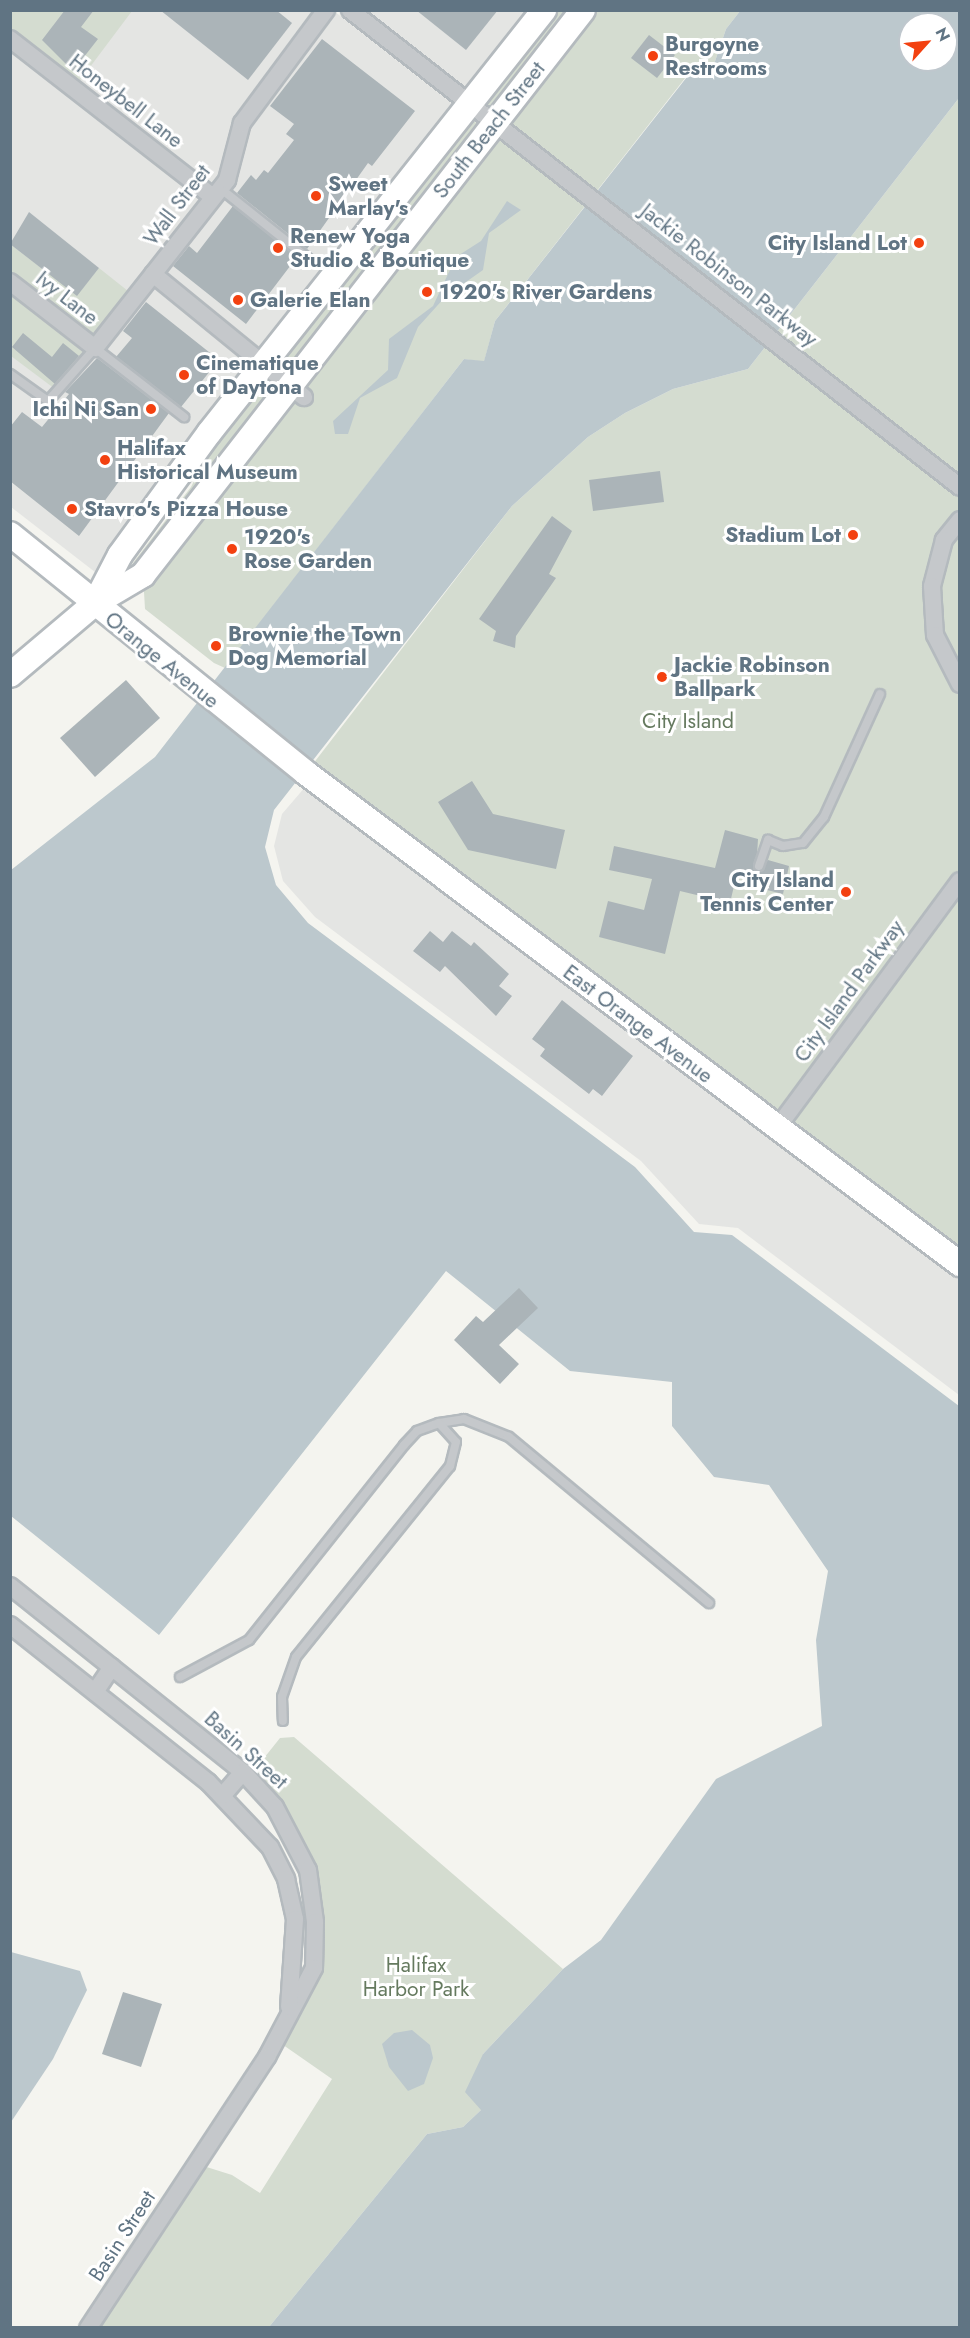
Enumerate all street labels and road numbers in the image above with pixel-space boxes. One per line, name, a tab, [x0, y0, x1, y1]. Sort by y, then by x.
street label: Honeybell Lane	[64, 49, 188, 153]
street label: South Beach Street	[428, 57, 550, 203]
street label: Wall Street	[138, 160, 216, 250]
street label: Jackie Robinson Parkway	[636, 198, 822, 352]
street label: Ivy Lane	[31, 266, 103, 330]
street label: Orange Avenue	[100, 606, 224, 714]
street label: City Island Parkway	[789, 915, 909, 1067]
street label: East Orange Avenue	[558, 960, 718, 1088]
street label: Basin Street	[199, 1706, 293, 1794]
street label: Basin Street	[83, 2186, 161, 2286]

